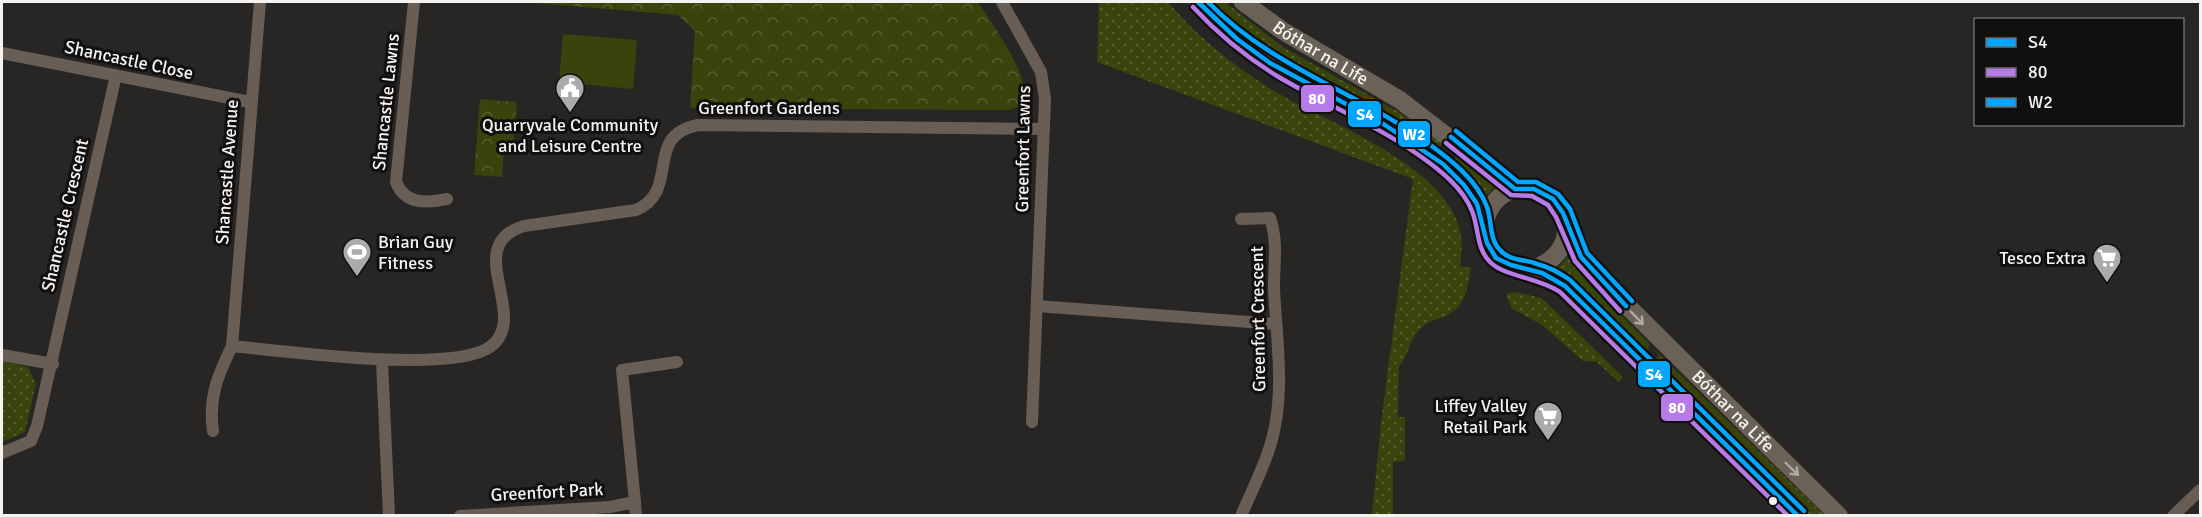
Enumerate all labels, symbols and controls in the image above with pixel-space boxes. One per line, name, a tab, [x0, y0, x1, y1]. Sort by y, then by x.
street label: Bóthar na Life	[1268, 16, 1373, 90]
legend	[1974, 18, 2184, 126]
text: S4	[2028, 31, 2048, 53]
street label: Shancastle Lawns	[368, 32, 404, 171]
street label: Shancastle Close	[63, 36, 195, 84]
text: 80	[2028, 61, 2047, 83]
public building icon: Quarryvale Community and Leisure Centre	[554, 72, 586, 114]
line badge: 80	[1300, 84, 1335, 113]
street label: Greenfort Lawns	[1011, 85, 1035, 213]
text: 80	[1308, 89, 1326, 109]
text: W2	[2028, 91, 2053, 113]
street label: Greenfort Gardens	[698, 97, 840, 119]
street label: Shancastle Avenue	[211, 99, 243, 245]
line badge: S4	[1347, 100, 1382, 128]
text: S4	[1356, 105, 1374, 125]
place label: Quarryvale Community and Leisure Centre	[482, 114, 659, 157]
line badge: W2	[1397, 120, 1431, 148]
text: W2	[1402, 125, 1426, 145]
street label: Shancastle Crescent	[37, 136, 93, 294]
place label: Brian Guy Fitness	[378, 231, 454, 274]
sports icon: Brian Guy Fitness	[341, 236, 373, 278]
supermarket icon: Tesco Extra	[2091, 242, 2123, 284]
street label: Greenfort Crescent	[1246, 246, 1270, 392]
place label: Tesco Extra	[2000, 247, 2086, 269]
one-way arrow	[1630, 310, 1645, 325]
line badge: S4	[1637, 360, 1671, 388]
text: S4	[1645, 365, 1663, 385]
street label: Bóthar na Life	[1687, 365, 1779, 457]
line badge: 80	[1660, 393, 1694, 422]
place label: Liffey Valley Retail Park	[1434, 395, 1528, 438]
text: 80	[1668, 398, 1686, 418]
supermarket icon: Liffey Valley Retail Park	[1532, 400, 1564, 442]
one-way arrow	[1784, 462, 1799, 477]
street label: Greenfort Park	[490, 478, 604, 506]
unlabelled marker	[1767, 495, 1779, 507]

